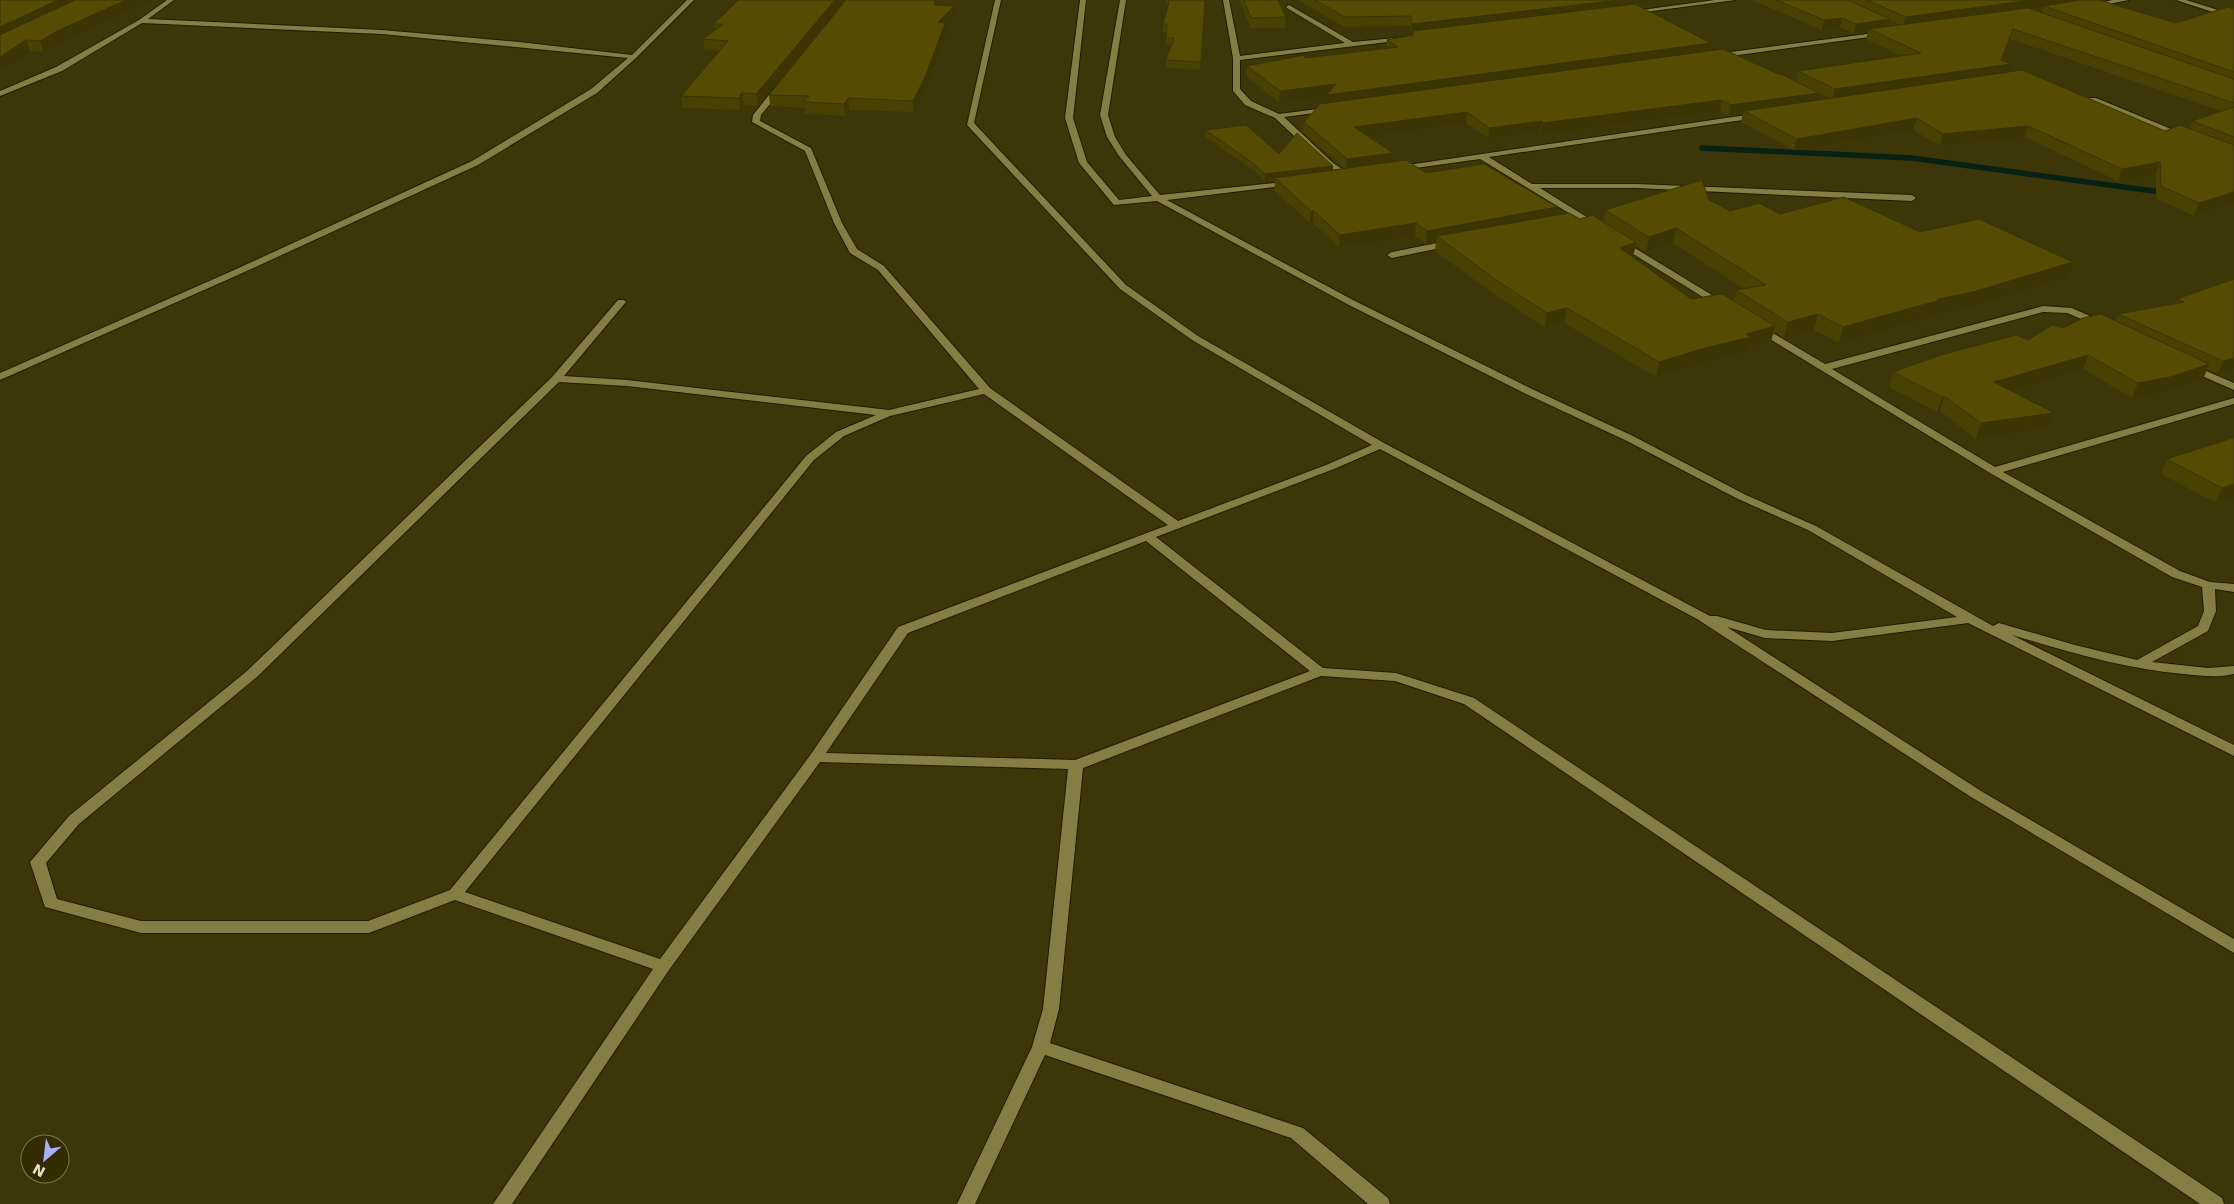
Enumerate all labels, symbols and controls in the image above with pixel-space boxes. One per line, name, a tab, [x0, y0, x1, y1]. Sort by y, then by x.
north arrow	[20, 1134, 70, 1184]
text: N	[30, 1161, 48, 1180]

